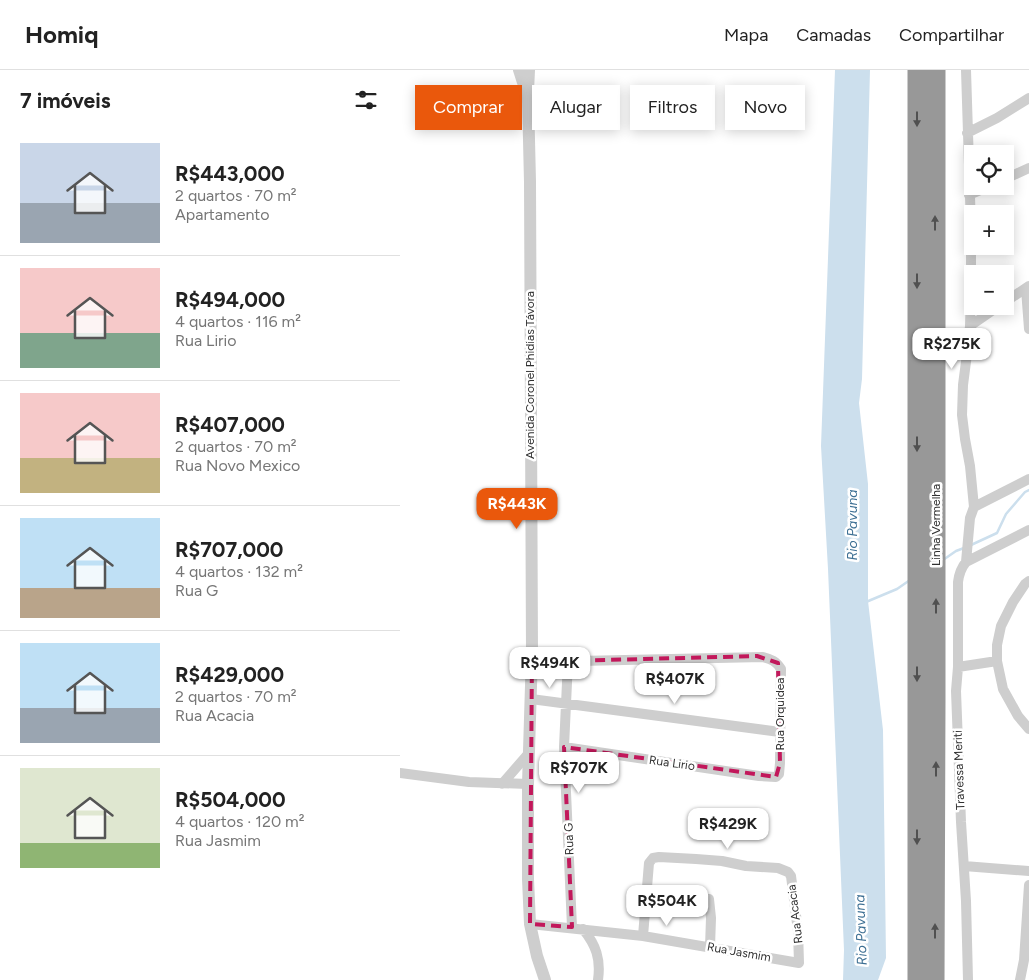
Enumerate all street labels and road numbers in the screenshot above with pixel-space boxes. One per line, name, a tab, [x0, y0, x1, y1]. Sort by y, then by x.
street label: Avenida Coronel Phidias Távora	[523, 291, 537, 459]
street label: Linha Vermelha	[929, 484, 943, 566]
street label: Rua Orquidea	[773, 678, 787, 750]
street label: Travessa Meriti	[951, 730, 967, 810]
street label: Rua Lirio	[648, 753, 696, 773]
street label: Rua G	[561, 823, 577, 855]
street label: Rua Acacia	[784, 884, 806, 944]
street label: Rua Jasmim	[706, 940, 772, 964]

